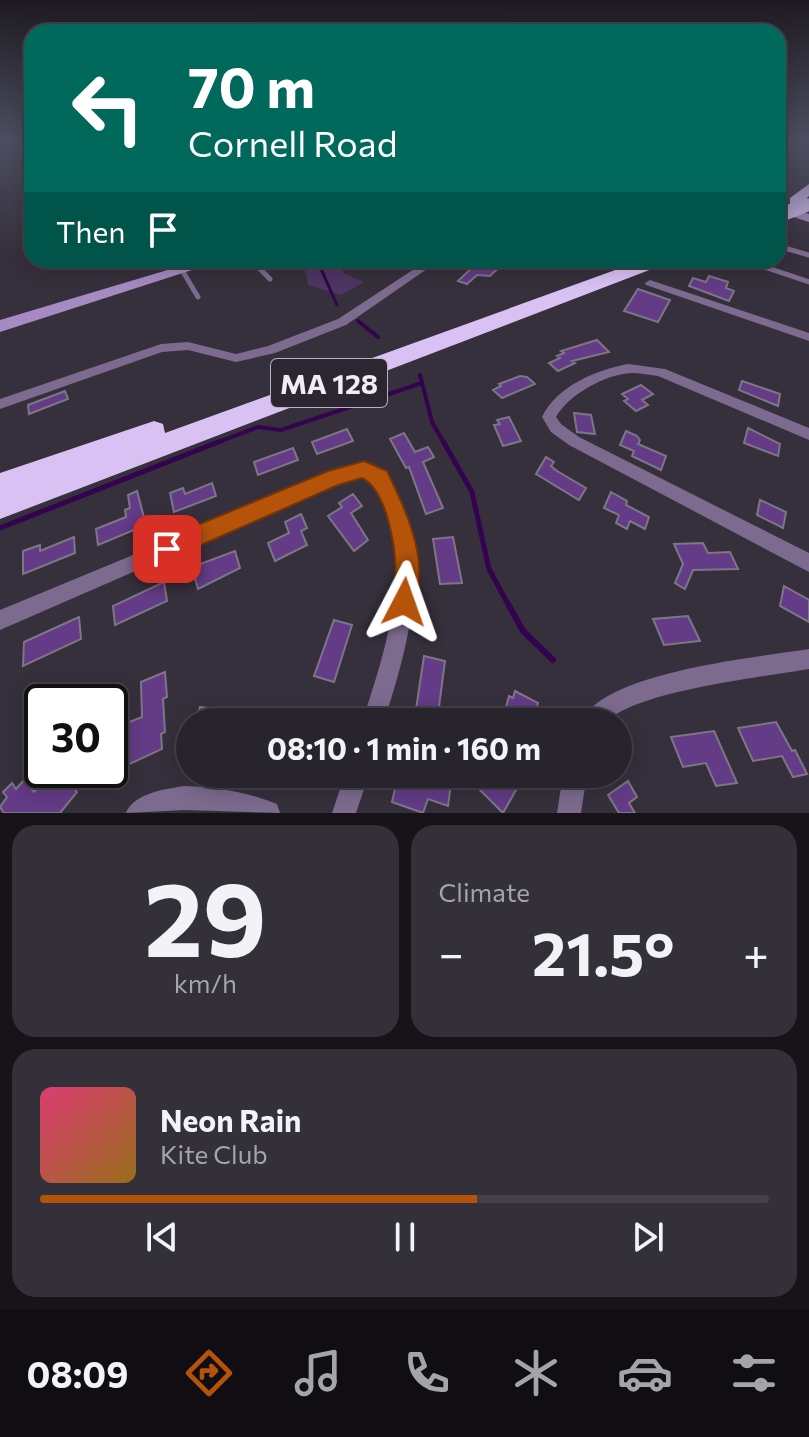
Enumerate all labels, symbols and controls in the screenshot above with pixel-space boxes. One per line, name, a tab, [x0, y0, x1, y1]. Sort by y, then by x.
text: 70 m	[188, 51, 315, 120]
icon: left	[56, 56, 160, 160]
text: Cornell Road	[188, 120, 397, 164]
icon: arrive	[141, 208, 185, 252]
text: Then	[56, 212, 125, 249]
road number: MA 128	[271, 359, 387, 407]
pin	[133, 515, 201, 583]
icon: arrive	[145, 527, 189, 571]
position arrow	[362, 560, 446, 644]
speed limit sign: 30	[24, 684, 128, 788]
text: 08:10 · 1 min · 160 m	[267, 729, 541, 766]
text: 29	[144, 851, 267, 978]
text: Climate	[439, 876, 530, 907]
text: 21.5°	[532, 915, 675, 988]
text: −	[439, 925, 464, 979]
text: +	[743, 925, 769, 979]
text: km/h	[174, 967, 237, 998]
text: Neon Rain	[160, 1101, 301, 1138]
text: Kite Club	[160, 1138, 268, 1169]
icon: previous	[140, 1215, 184, 1259]
icon: pause	[383, 1215, 427, 1259]
icon: next	[626, 1215, 670, 1259]
icon: directions	[181, 1345, 237, 1401]
icon: music	[290, 1345, 346, 1401]
icon: phone	[399, 1345, 455, 1401]
icon: climate	[508, 1345, 564, 1401]
icon: car	[617, 1345, 673, 1401]
icon: filters	[726, 1345, 782, 1401]
text: 08:09	[27, 1351, 128, 1395]

